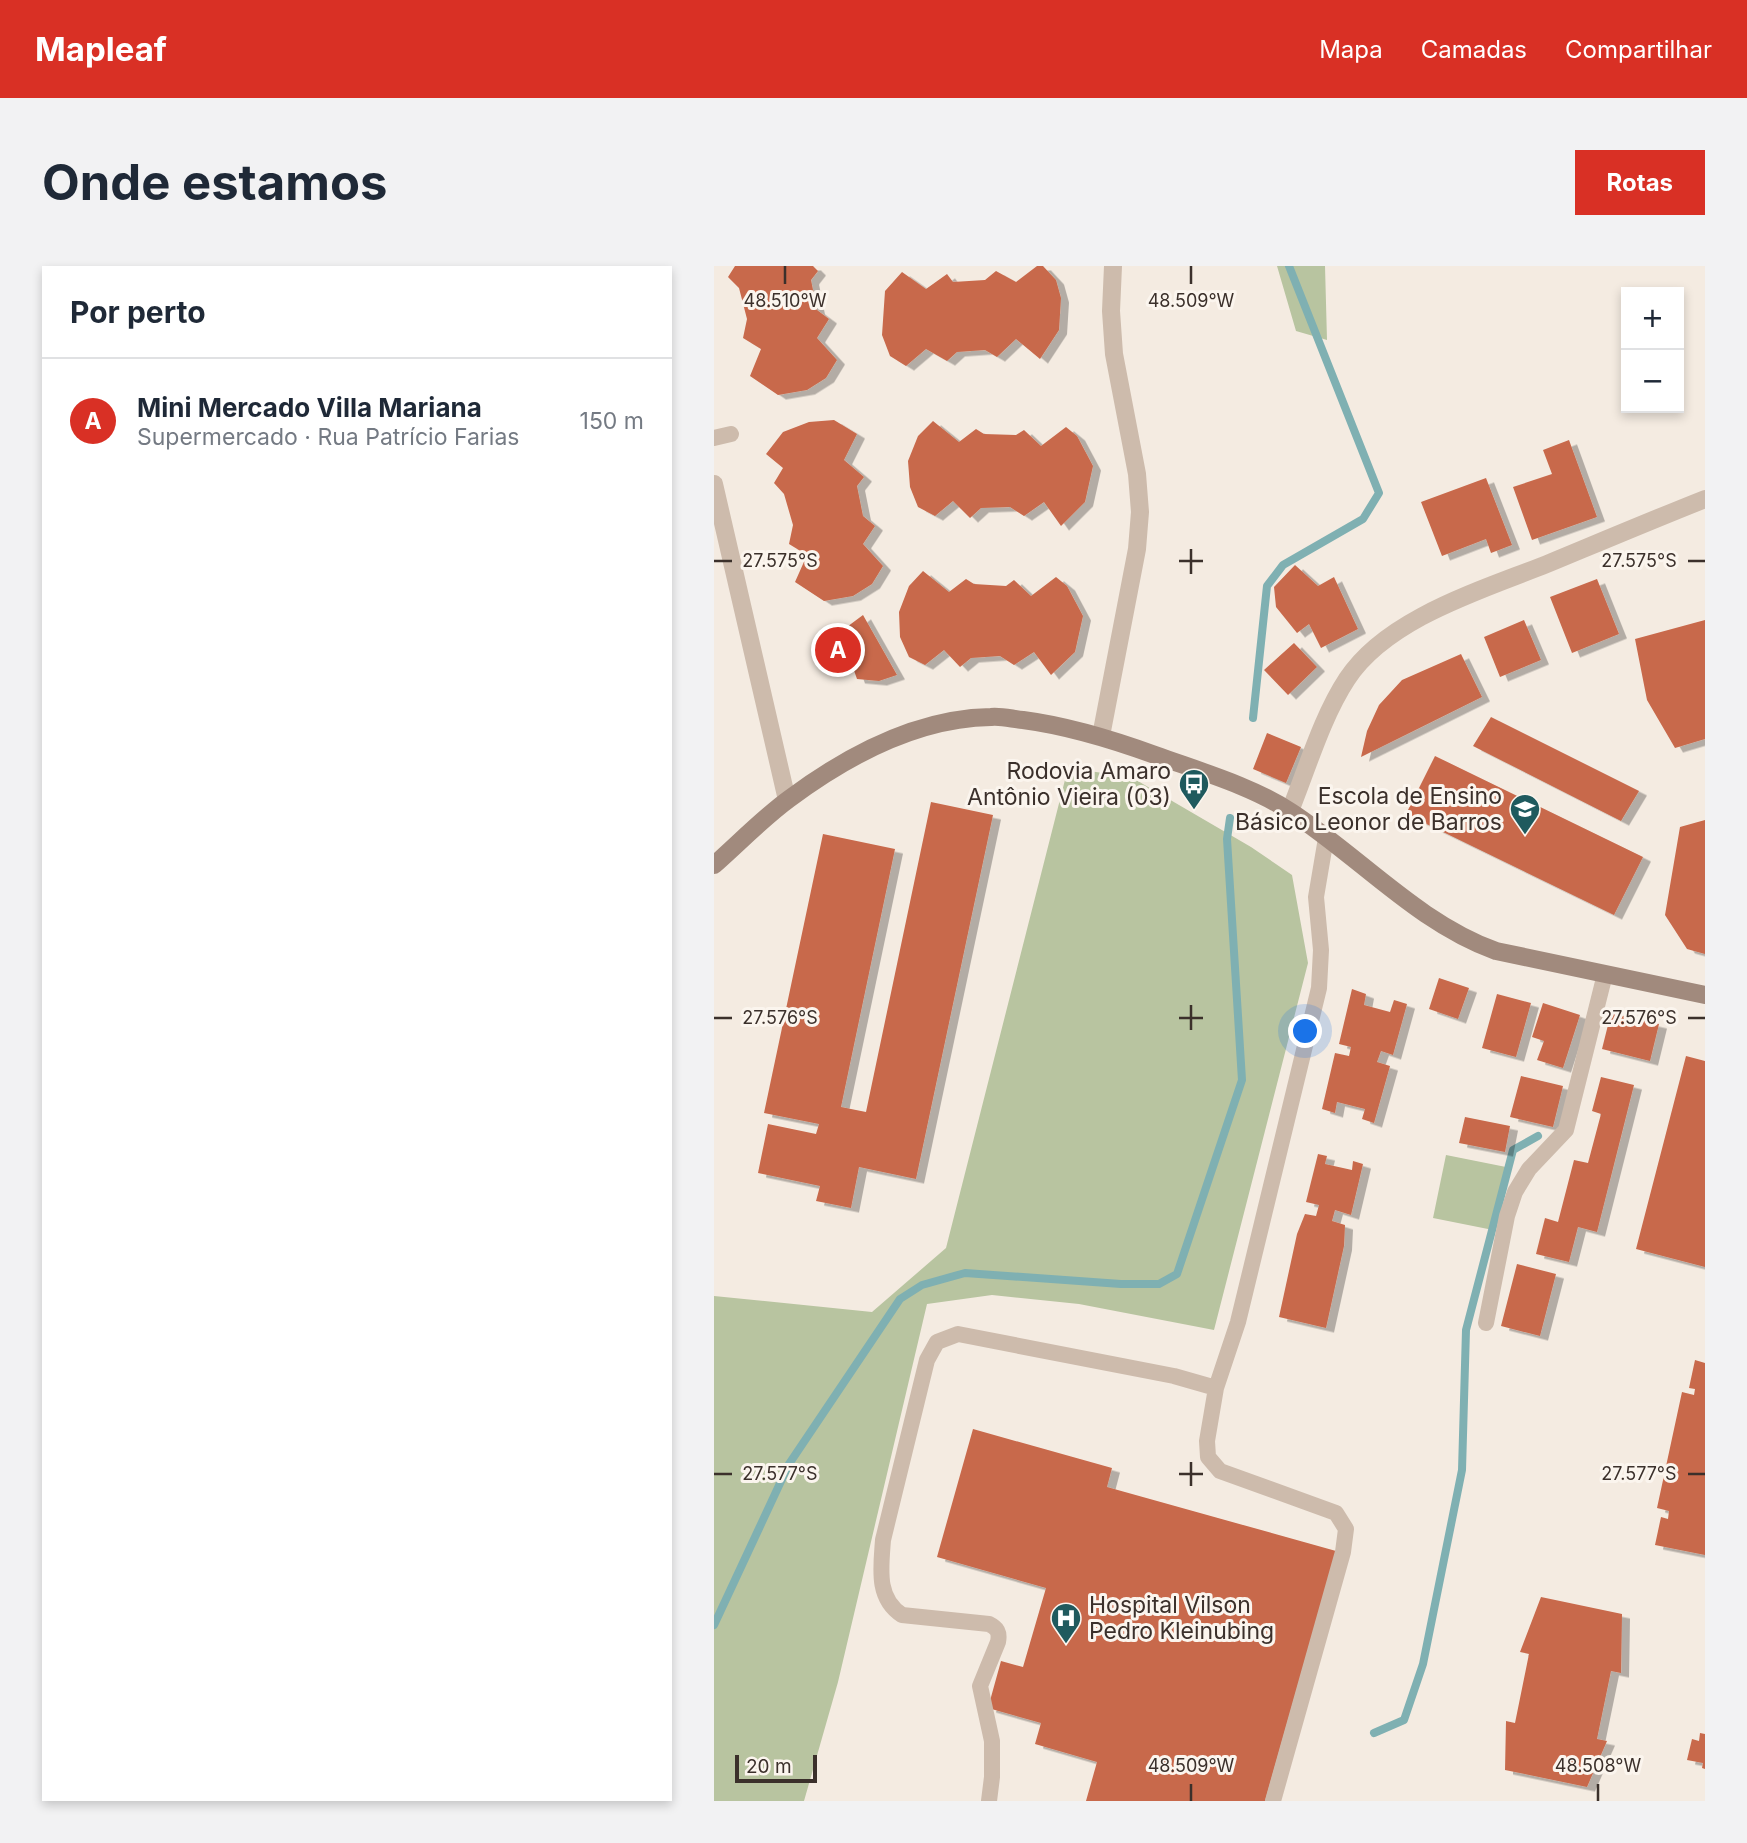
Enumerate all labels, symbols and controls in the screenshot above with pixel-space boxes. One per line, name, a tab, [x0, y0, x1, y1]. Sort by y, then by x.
text: Mapleaf	[35, 29, 167, 69]
text: Mapa	[1319, 35, 1383, 64]
text: Camadas	[1421, 35, 1527, 64]
text: Compartilhar	[1565, 35, 1712, 64]
button: Rotas	[1575, 150, 1705, 215]
text: Onde estamos	[42, 153, 387, 212]
map controls	[1621, 287, 1684, 413]
button: +	[1621, 287, 1684, 350]
text: 48.510°W	[744, 290, 827, 311]
text: 48.509°W	[1148, 290, 1235, 311]
text: Por perto	[70, 294, 206, 330]
button: −	[1621, 350, 1684, 413]
text: Mini Mercado Villa Mariana	[137, 392, 482, 423]
text: A	[84, 407, 102, 435]
text: 150 m	[580, 407, 644, 435]
text: Supermercado · Rua Patrício Farias	[137, 423, 519, 451]
text: 27.575°S	[742, 550, 818, 571]
text: 27.575°S	[1601, 550, 1677, 571]
pin: A	[815, 624, 861, 676]
place label: Rodovia Amaro Antônio Vieira (03)	[967, 757, 1171, 811]
bus stop icon: Rodovia Amaro Antônio Vieira (03)	[1177, 767, 1211, 811]
place label: Escola de Ensino Básico Leonor de Barros	[1235, 782, 1502, 836]
school or university icon: Escola de Ensino Básico Leonor de Barros	[1508, 792, 1542, 836]
text: 27.576°S	[742, 1007, 818, 1028]
text: 27.576°S	[1601, 1007, 1677, 1028]
your location	[1288, 1014, 1322, 1048]
text: 27.577°S	[742, 1463, 818, 1484]
text: 27.577°S	[1601, 1463, 1677, 1484]
place label: Hospital Vilson Pedro Kleinubing	[1089, 1591, 1274, 1645]
hospital icon: Hospital Vilson Pedro Kleinubing	[1049, 1601, 1083, 1645]
scale bar	[735, 1752, 817, 1784]
text: 20 m	[746, 1755, 792, 1778]
text: 48.509°W	[1148, 1755, 1235, 1776]
text: 48.508°W	[1555, 1755, 1641, 1776]

